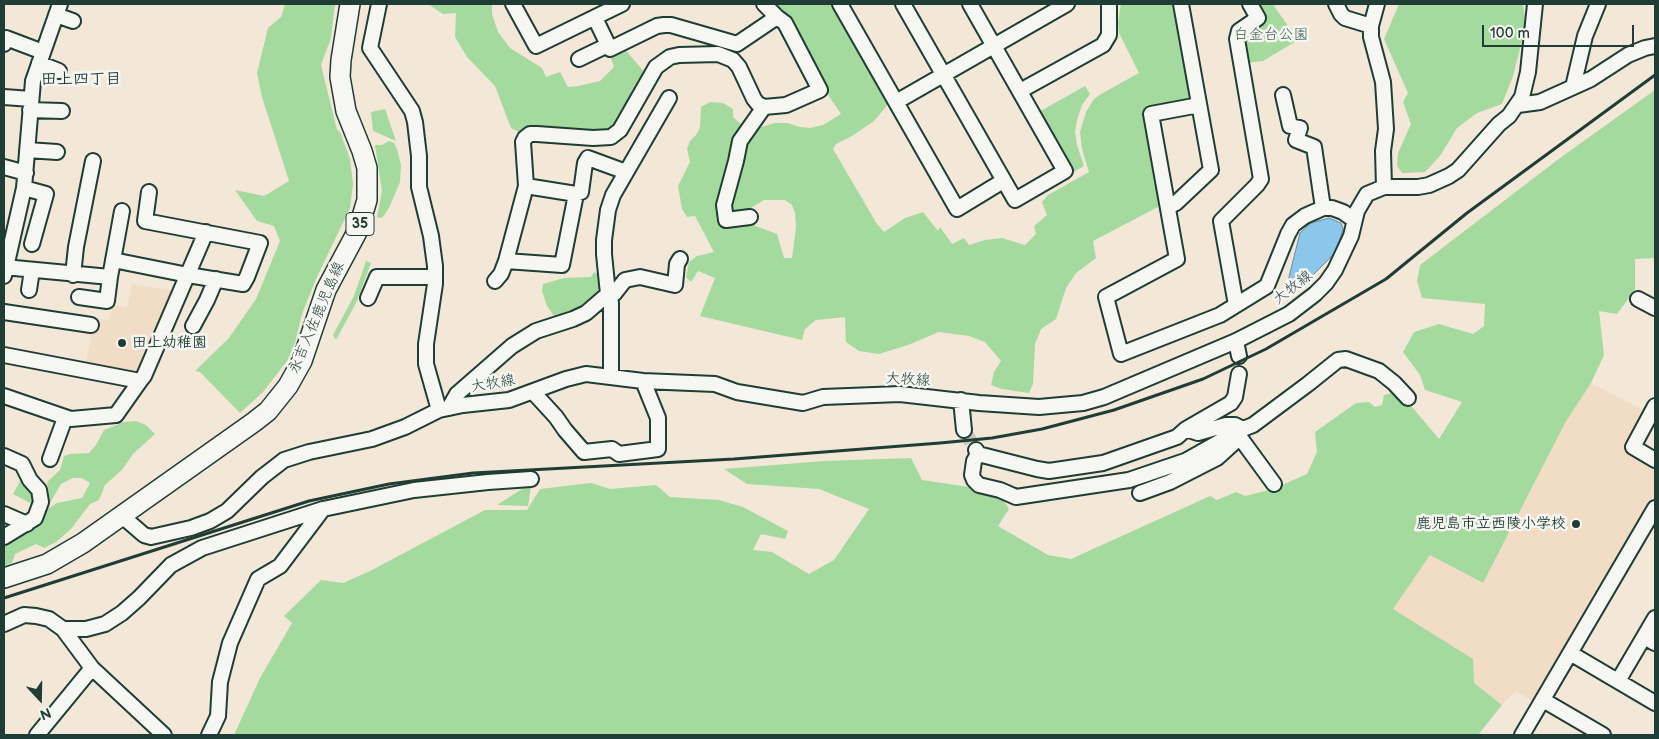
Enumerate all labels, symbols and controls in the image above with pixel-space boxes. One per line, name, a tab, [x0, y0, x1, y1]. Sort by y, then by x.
scale bar	[1484, 15, 1636, 47]
text: 100 m	[1490, 24, 1530, 43]
park label: 白金台公園	[1234, 26, 1308, 44]
district label: 田上四丁目	[41, 70, 121, 90]
road number: 35	[346, 212, 374, 235]
street label: 永吉入佐鹿児島線	[285, 259, 349, 377]
street label: 大牧線	[1270, 267, 1316, 309]
place label: 田上幼稚園	[132, 334, 207, 352]
marker: 田上幼稚園	[116, 337, 128, 349]
street label: 大牧線	[885, 370, 931, 390]
street label: 大牧線	[469, 371, 517, 397]
place label: 鹿児島市立西陵小学校	[1416, 515, 1566, 533]
marker: 鹿児島市立西陵小学校	[1570, 518, 1582, 530]
north arrow	[15, 674, 65, 724]
text: N	[38, 704, 54, 723]

